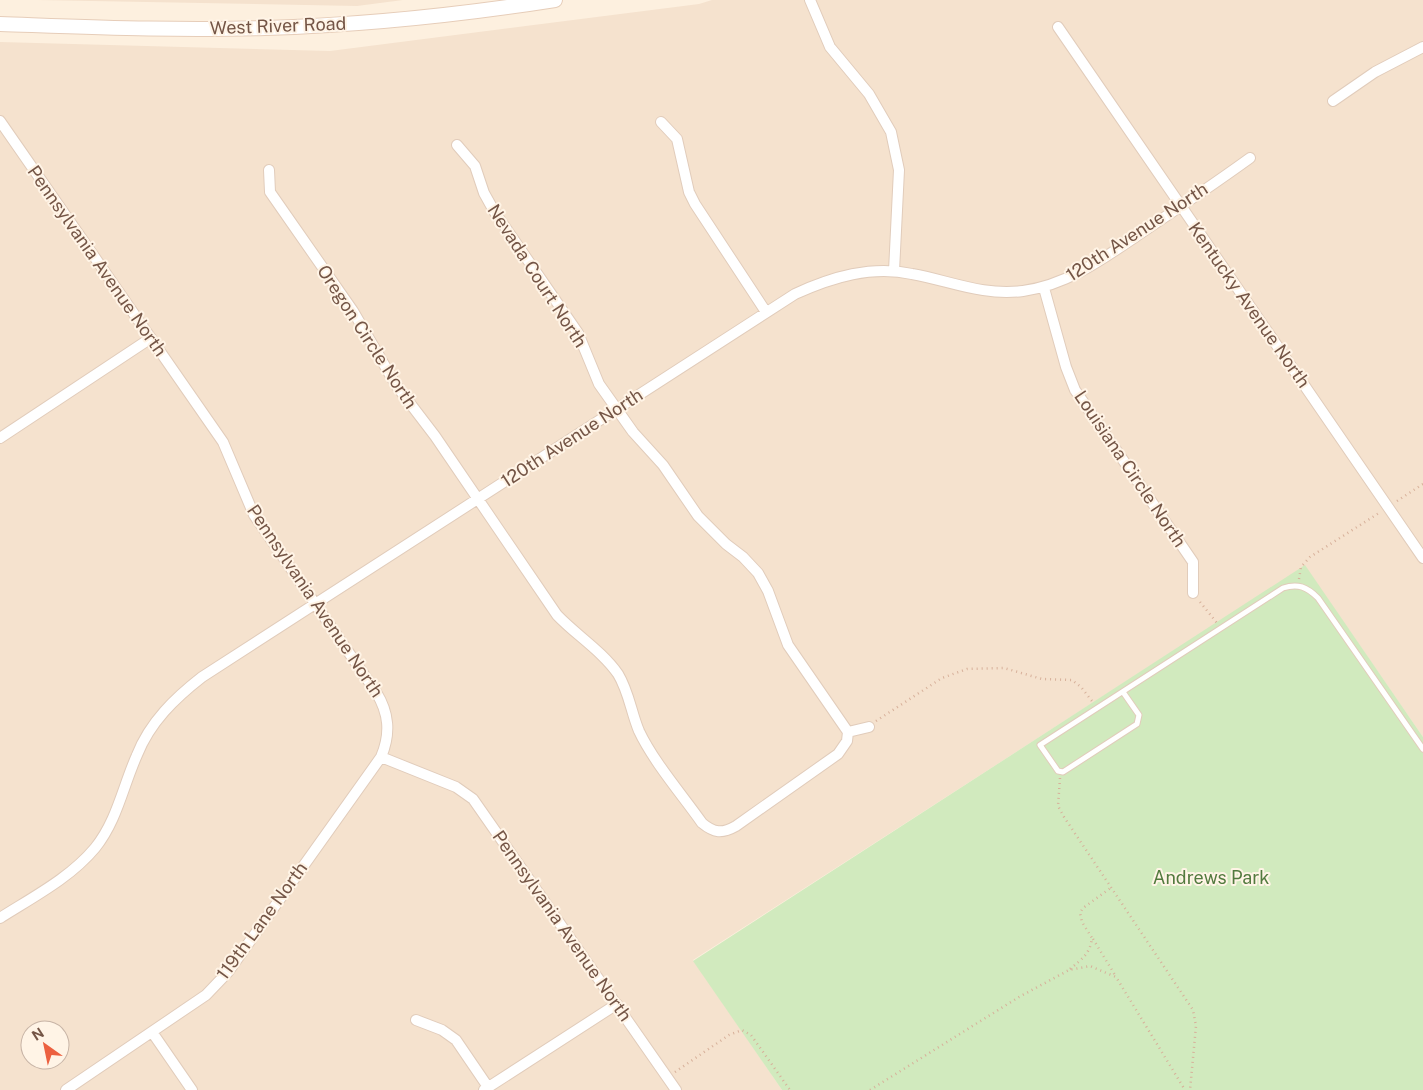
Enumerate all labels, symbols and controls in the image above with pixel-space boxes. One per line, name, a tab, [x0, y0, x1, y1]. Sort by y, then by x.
street label: West River Road	[209, 13, 347, 38]
street label: Pennsylvania Avenue North	[23, 161, 171, 360]
street label: 120th Avenue North	[1062, 178, 1212, 285]
street label: Nevada Court North	[483, 200, 592, 351]
street label: Kentucky Avenue North	[1184, 218, 1315, 391]
street label: Oregon Circle North	[313, 261, 422, 412]
street label: 120th Avenue North	[497, 384, 647, 491]
street label: Louisiana Circle North	[1070, 387, 1191, 551]
street label: Pennsylvania Avenue North	[243, 500, 388, 701]
street label: Pennsylvania Avenue North	[488, 826, 636, 1025]
street label: 119th Lane North	[212, 858, 311, 984]
park label: Andrews Park	[1153, 867, 1269, 888]
north arrow	[20, 1020, 70, 1070]
text: N	[29, 1024, 47, 1044]

